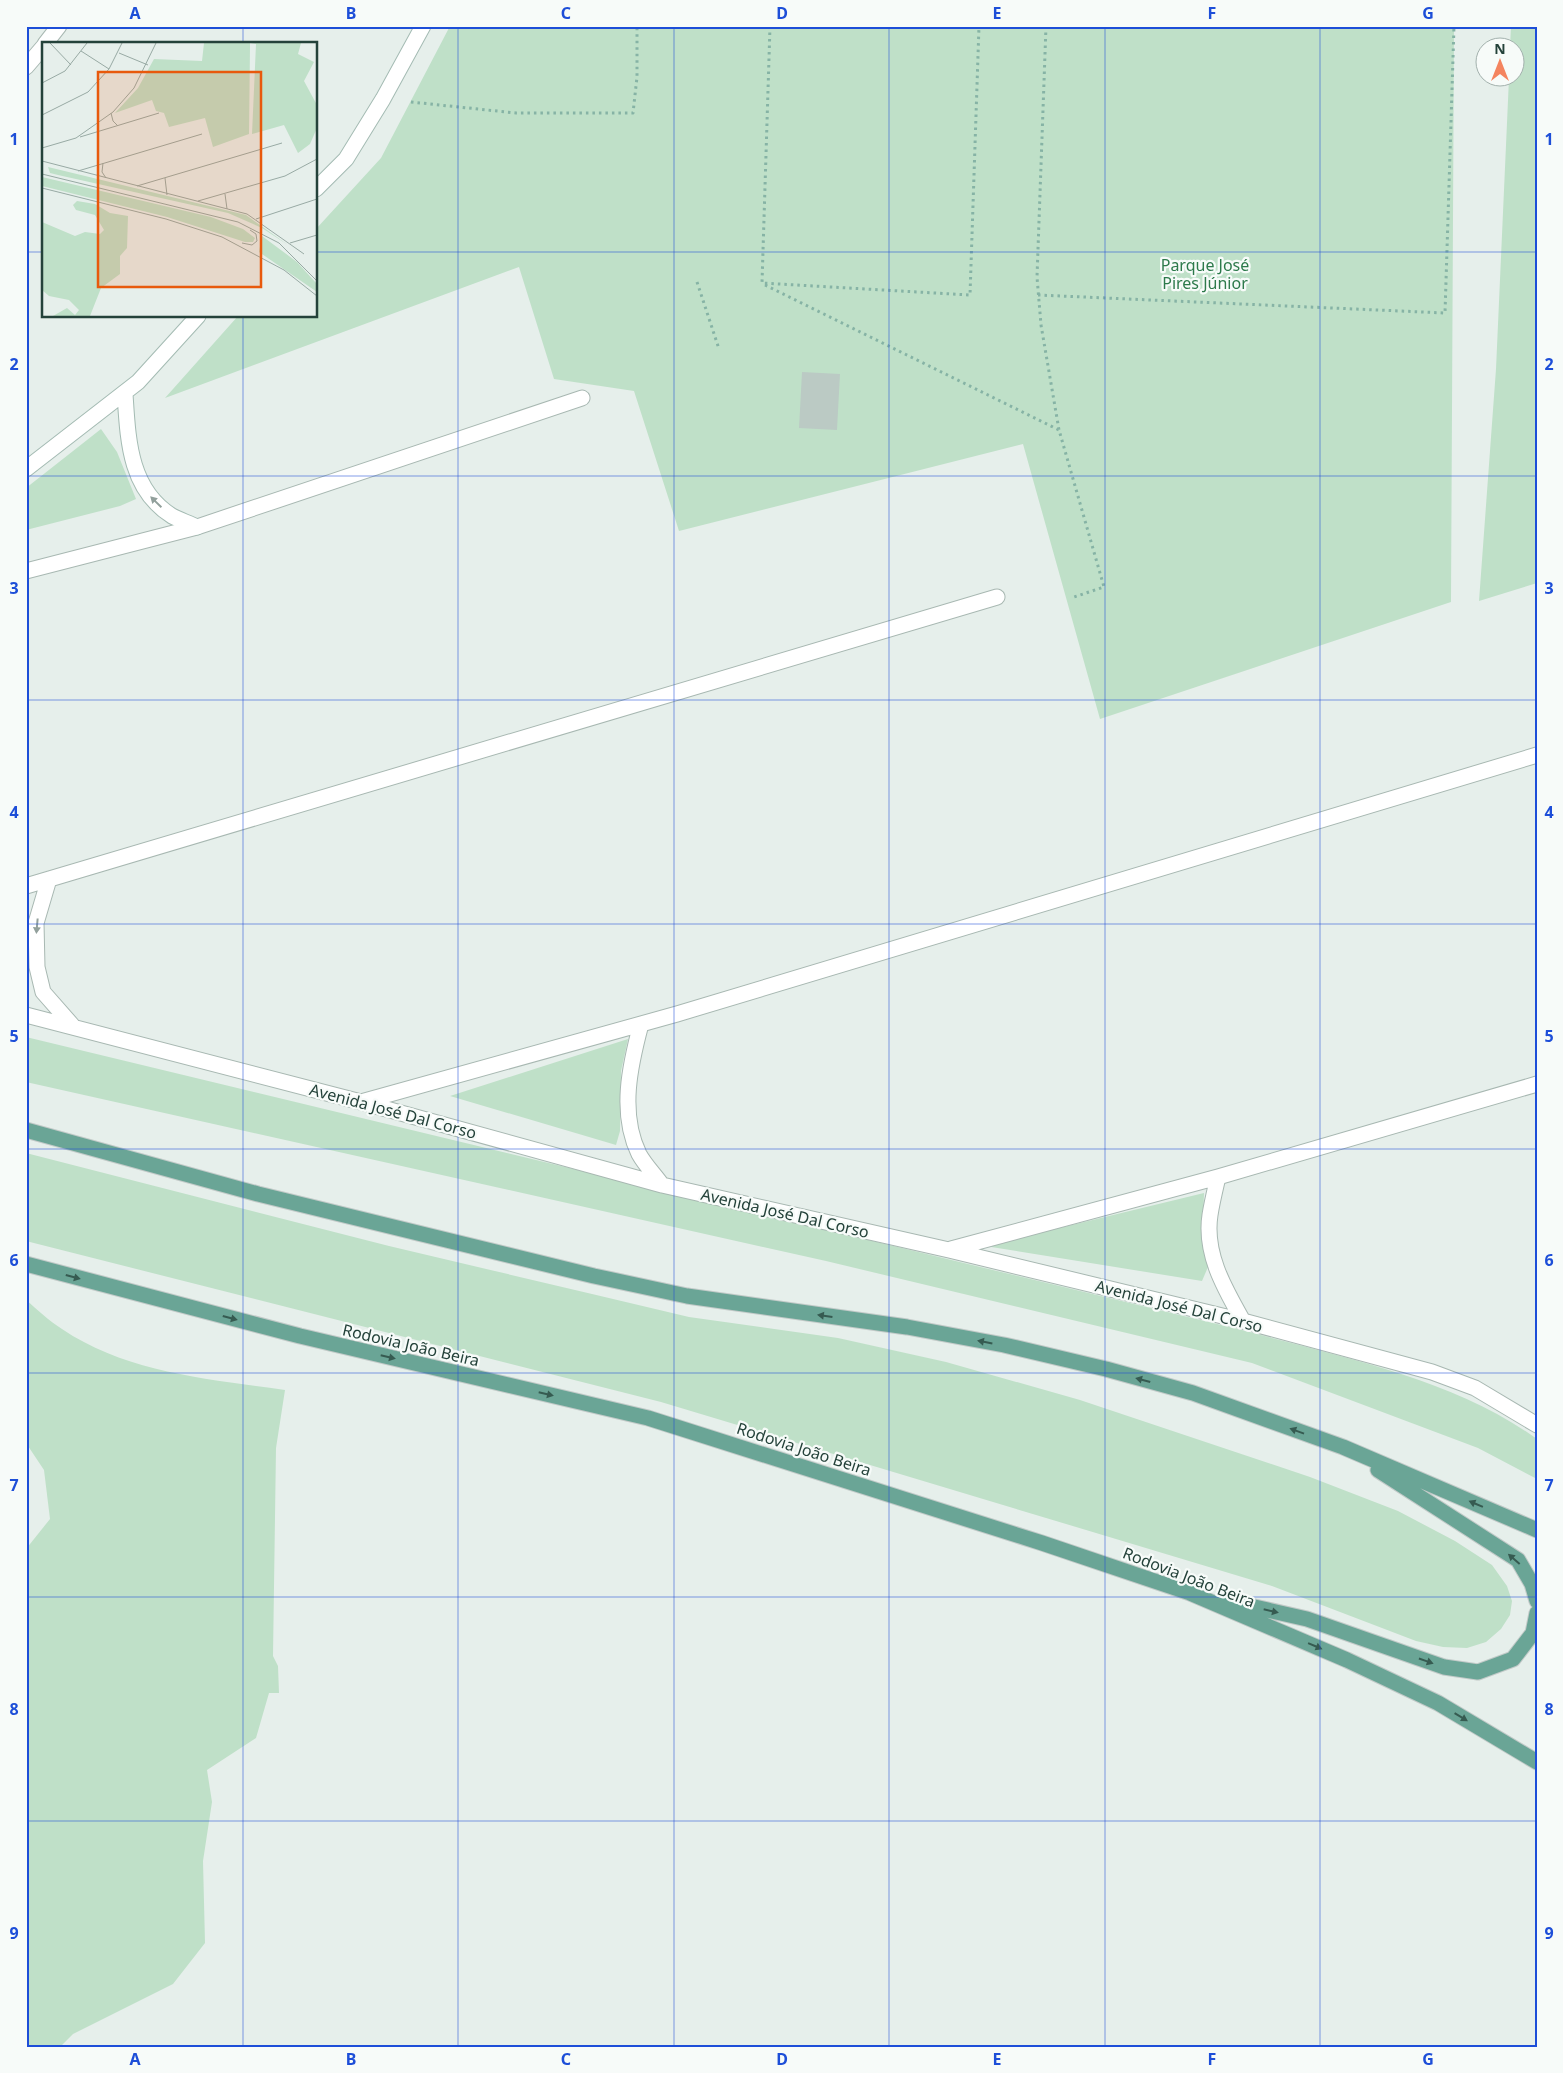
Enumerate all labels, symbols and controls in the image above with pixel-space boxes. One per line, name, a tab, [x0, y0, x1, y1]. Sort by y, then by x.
text: A	[129, 2, 141, 24]
text: B	[346, 2, 356, 24]
text: C	[561, 2, 571, 24]
text: D	[776, 2, 788, 24]
text: E	[993, 2, 1002, 24]
text: F	[1208, 2, 1216, 24]
text: G	[1422, 2, 1434, 24]
north arrow	[1476, 38, 1526, 88]
text: N	[1494, 39, 1506, 58]
inset map	[42, 42, 318, 318]
text: 1	[9, 128, 19, 150]
text: 1	[1544, 128, 1554, 150]
park label: Parque José Pires Júnior	[1161, 254, 1249, 294]
text: 2	[9, 353, 19, 375]
text: 2	[1544, 353, 1554, 375]
one-way arrow	[150, 496, 162, 508]
text: 3	[9, 577, 19, 599]
text: 3	[1544, 577, 1554, 599]
text: 4	[9, 801, 19, 823]
text: 4	[1544, 801, 1554, 823]
one-way arrow	[32, 919, 40, 935]
text: 5	[9, 1025, 19, 1047]
text: 5	[1544, 1025, 1554, 1047]
street label: Avenida José Dal Corso	[307, 1078, 479, 1144]
street label: Avenida José Dal Corso	[699, 1183, 871, 1243]
text: 6	[9, 1249, 19, 1271]
text: 6	[1544, 1249, 1554, 1271]
one-way arrow	[66, 1273, 81, 1281]
street label: Avenida José Dal Corso	[1093, 1275, 1265, 1337]
one-way arrow	[817, 1311, 833, 1319]
one-way arrow	[223, 1314, 238, 1322]
street label: Rodovia João Beira	[340, 1319, 482, 1371]
one-way arrow	[977, 1337, 993, 1345]
one-way arrow	[381, 1353, 396, 1361]
one-way arrow	[1136, 1375, 1151, 1383]
one-way arrow	[539, 1390, 554, 1398]
street label: Rodovia João Beira	[734, 1417, 874, 1481]
one-way arrow	[1290, 1427, 1305, 1434]
text: 7	[9, 1474, 19, 1496]
text: 7	[1544, 1474, 1554, 1496]
one-way arrow	[1469, 1499, 1483, 1507]
street label: Rodovia João Beira	[1120, 1542, 1258, 1612]
one-way arrow	[1507, 1554, 1520, 1565]
one-way arrow	[1264, 1607, 1279, 1615]
one-way arrow	[1308, 1643, 1322, 1651]
one-way arrow	[1419, 1657, 1434, 1665]
text: 8	[9, 1698, 19, 1720]
text: 8	[1544, 1698, 1554, 1720]
one-way arrow	[1454, 1713, 1469, 1721]
text: 9	[9, 1922, 19, 1944]
text: 9	[1544, 1922, 1554, 1944]
text: A	[129, 2048, 141, 2070]
text: B	[346, 2048, 356, 2070]
text: C	[561, 2048, 571, 2070]
text: D	[776, 2048, 788, 2070]
text: E	[993, 2048, 1002, 2070]
text: F	[1208, 2048, 1216, 2070]
text: G	[1422, 2048, 1434, 2070]

